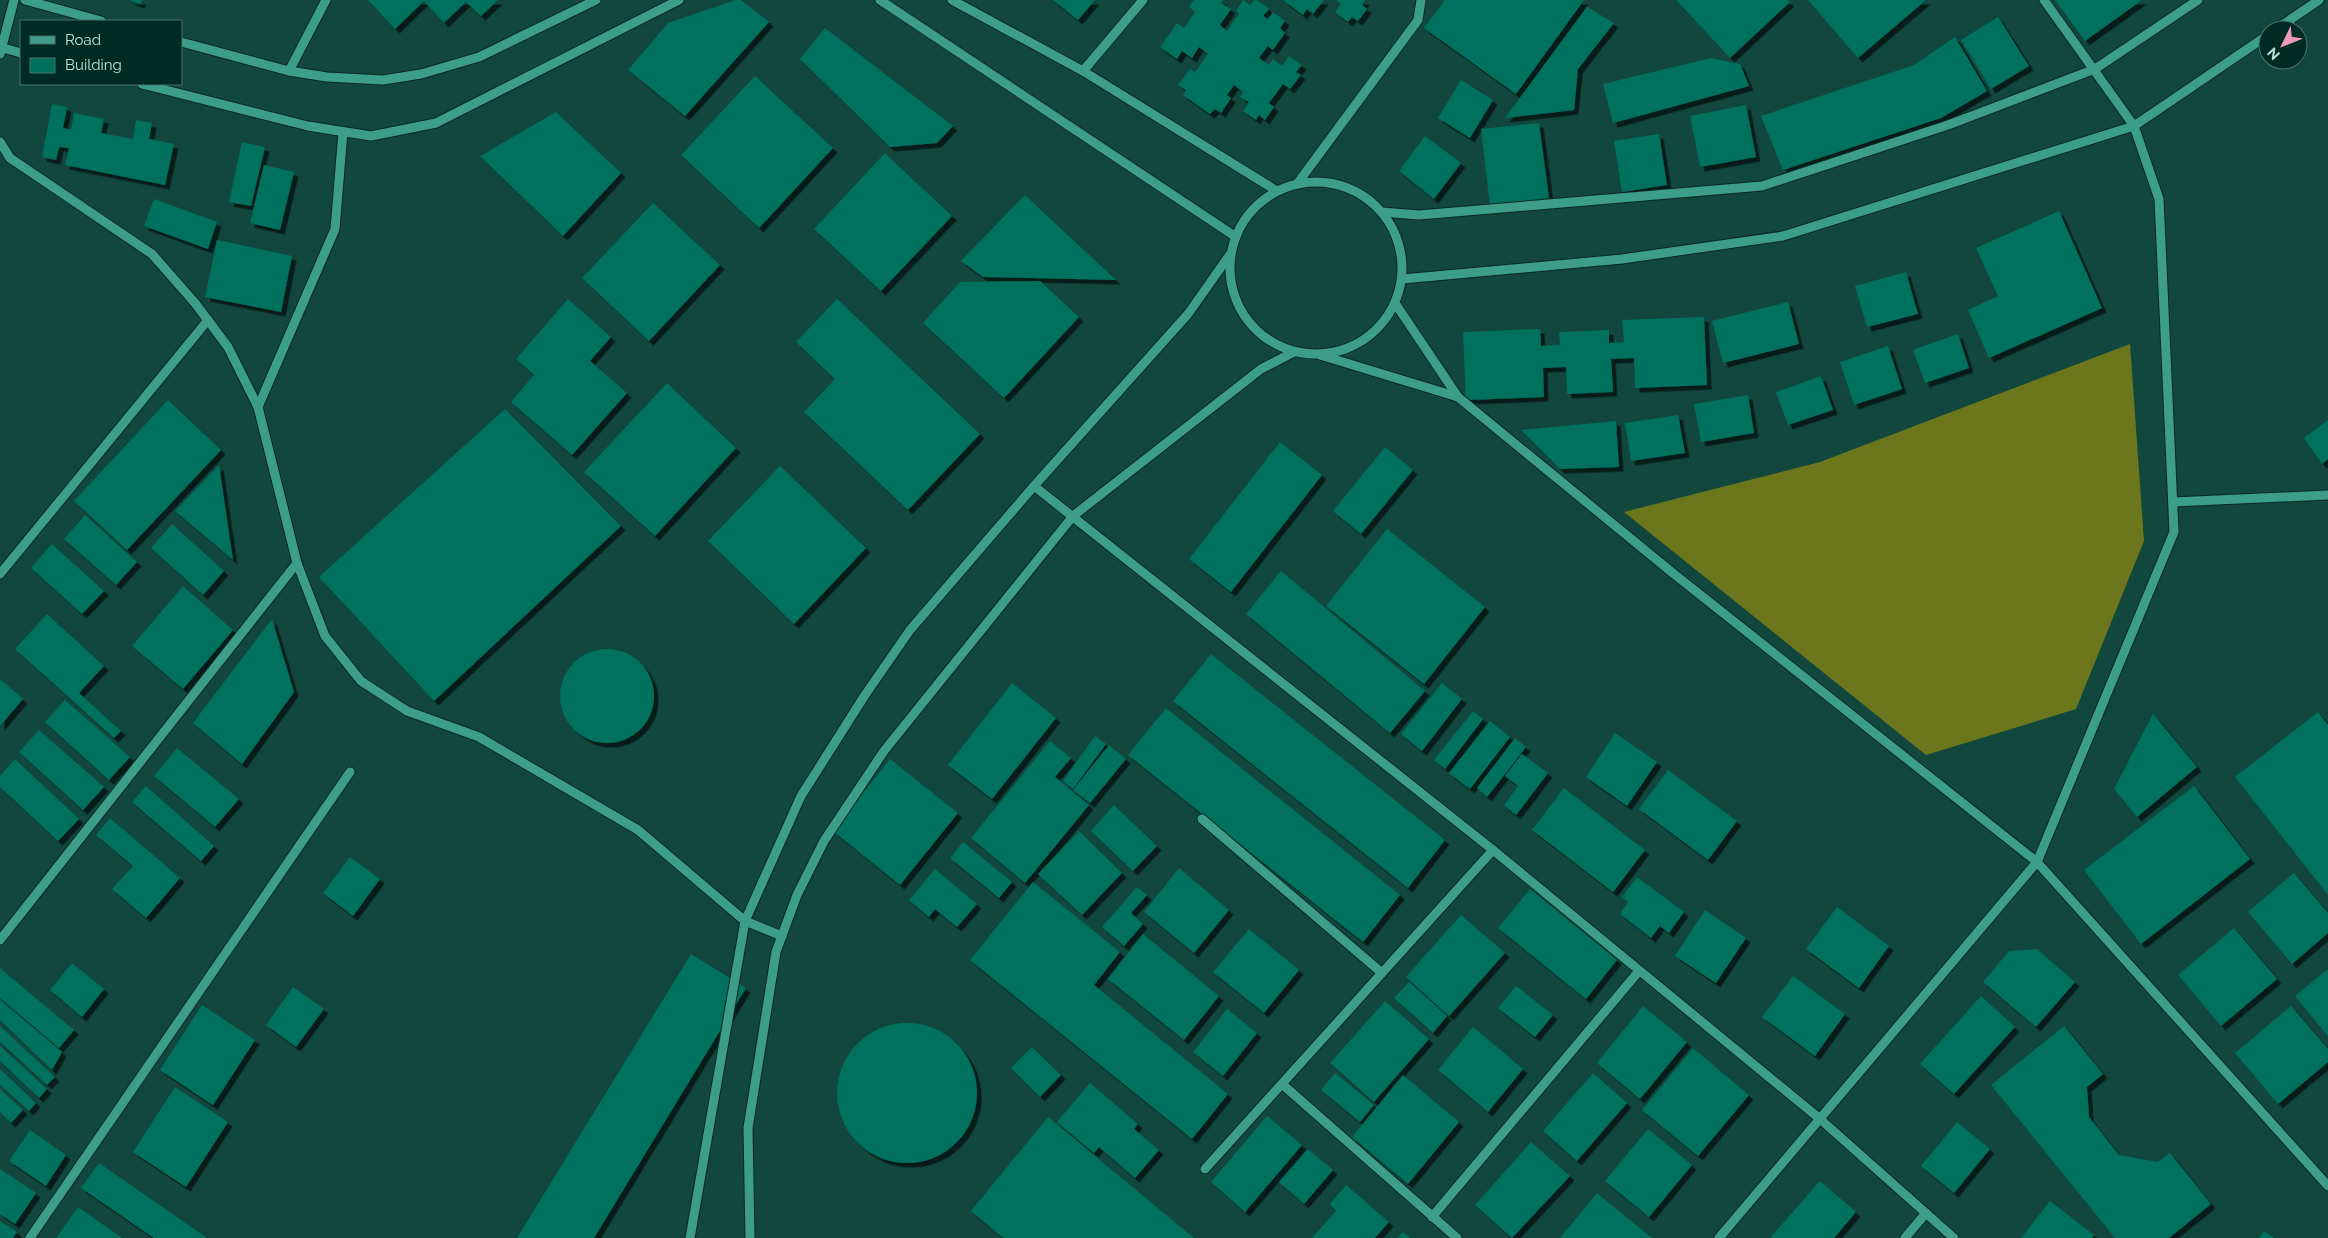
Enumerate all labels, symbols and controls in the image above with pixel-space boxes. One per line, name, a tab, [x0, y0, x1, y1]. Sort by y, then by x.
legend	[20, 20, 182, 85]
north arrow	[2258, 20, 2308, 70]
text: Road	[65, 31, 101, 49]
text: N	[2264, 45, 2283, 63]
text: Building	[65, 56, 122, 74]

